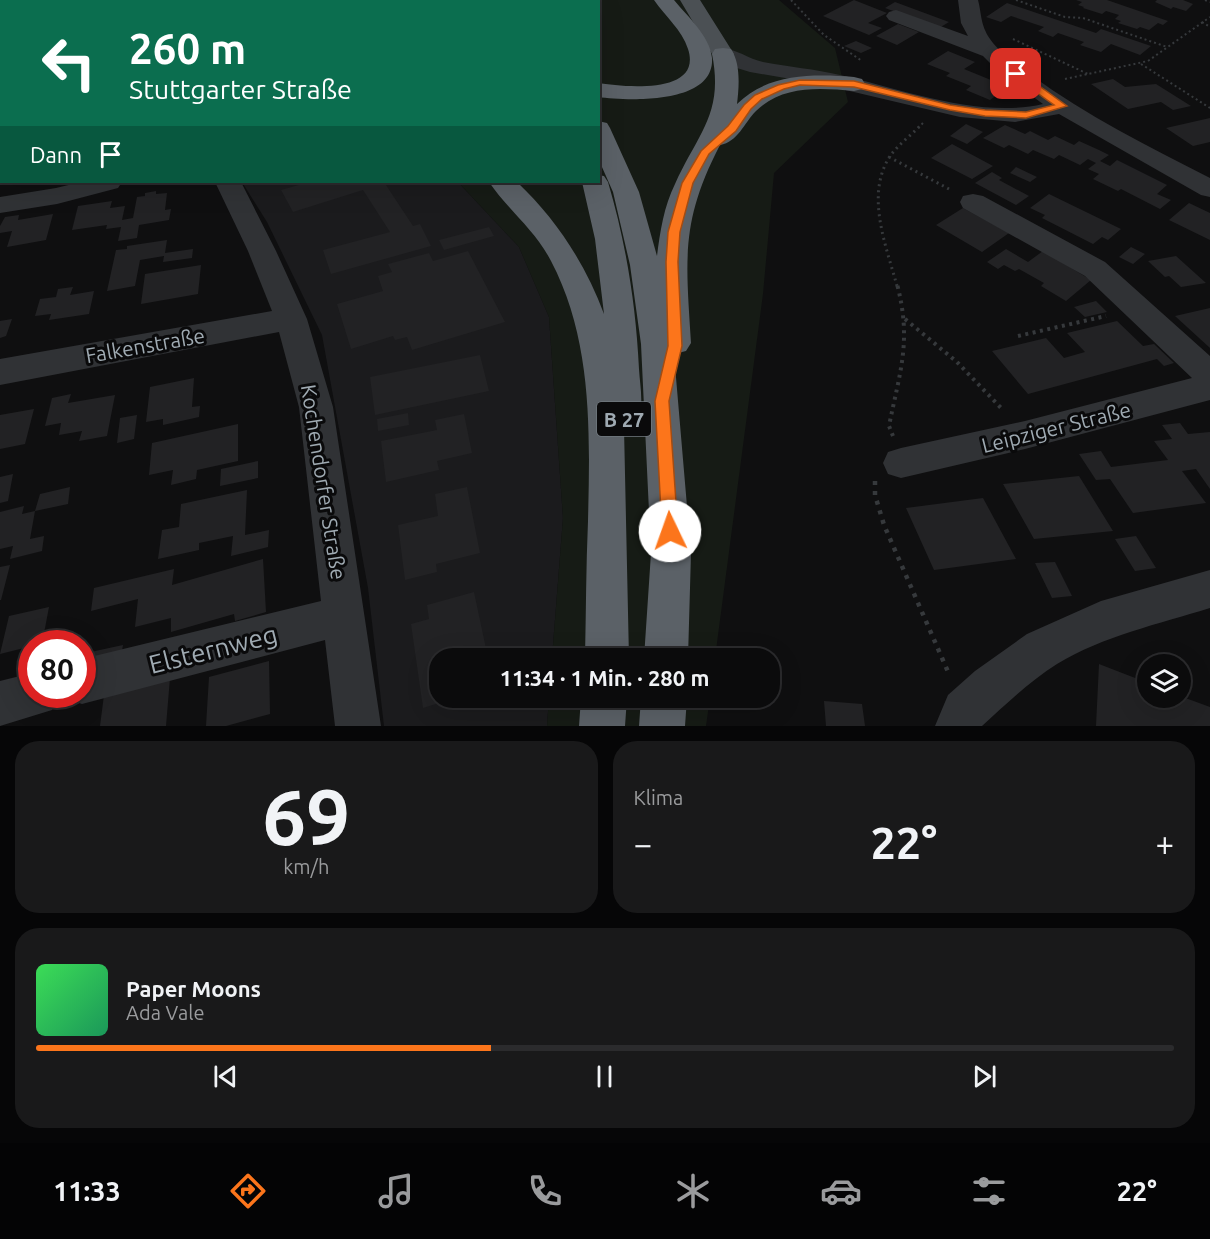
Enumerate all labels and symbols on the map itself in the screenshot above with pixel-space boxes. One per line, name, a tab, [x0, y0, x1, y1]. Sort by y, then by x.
pin	[990, 48, 1041, 99]
street label: Falkenstraße	[83, 323, 207, 367]
street label: Kochendorfer Straße	[297, 383, 351, 581]
street label: Leipziger Straße	[979, 397, 1133, 457]
road number: B 27	[597, 402, 651, 436]
position arrow	[638, 499, 702, 563]
street label: Elsternweg	[146, 619, 280, 679]
speed limit sign: 80	[18, 630, 96, 708]

